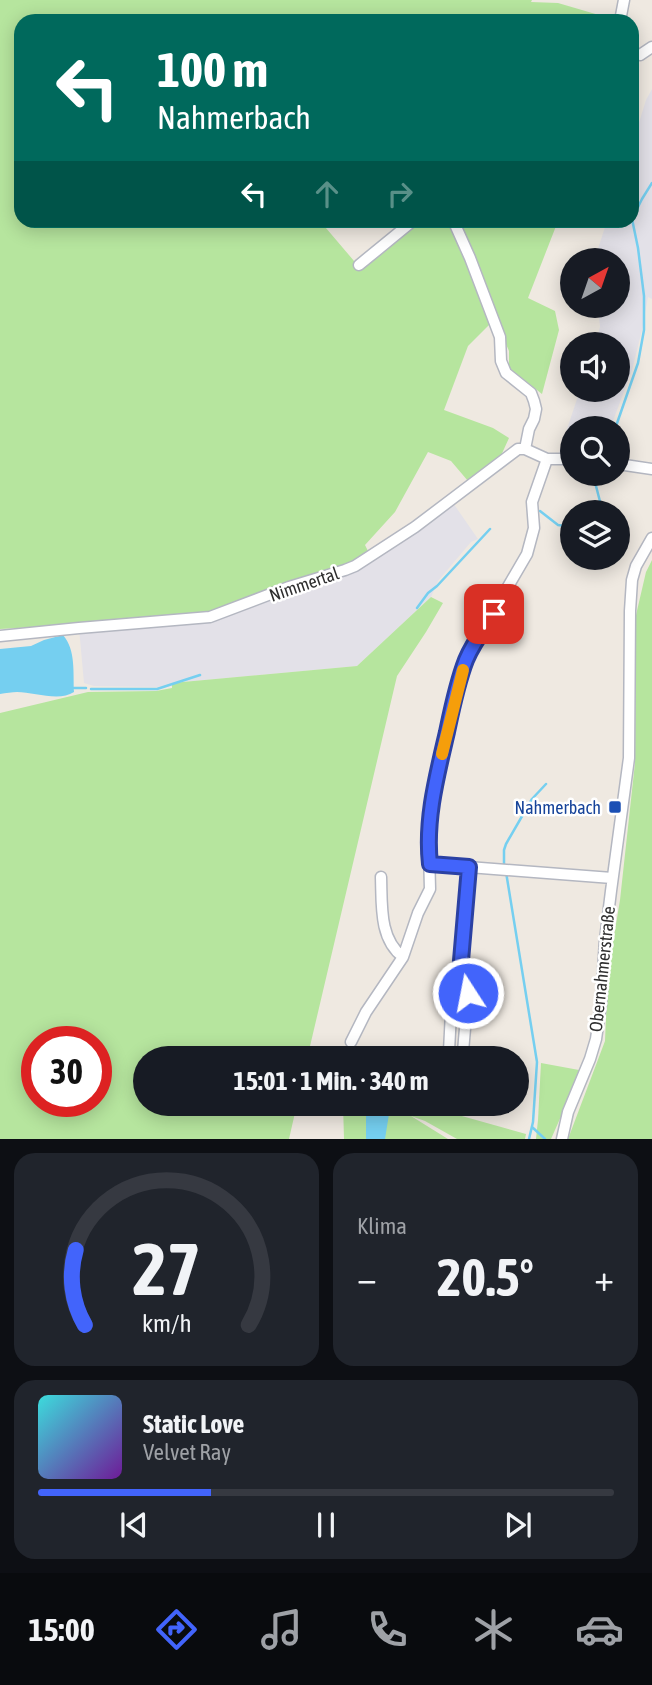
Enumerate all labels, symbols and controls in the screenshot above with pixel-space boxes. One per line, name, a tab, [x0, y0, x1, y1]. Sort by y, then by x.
text: 100 m	[157, 41, 268, 97]
icon: left	[42, 42, 133, 133]
text: Nahmerbach	[157, 99, 311, 136]
icon: left	[235, 175, 273, 213]
icon: ahead	[308, 175, 346, 213]
icon: right	[381, 175, 419, 213]
north arrow	[560, 248, 630, 318]
map controls	[560, 248, 630, 570]
button: sound	[560, 332, 630, 402]
button: search	[560, 416, 630, 486]
button: layers	[560, 500, 630, 570]
street label: Nimmertal	[266, 562, 342, 606]
pin	[464, 584, 524, 644]
icon: arrive	[475, 595, 513, 633]
place label: Nahmerbach	[515, 797, 601, 818]
marker: Nahmerbach	[607, 799, 623, 815]
street label: Obernahmerstraße	[585, 905, 619, 1033]
position arrow	[431, 956, 505, 1030]
speed limit sign: 30	[21, 1026, 112, 1117]
text: 15:01 · 1 Min. · 340 m	[234, 1066, 428, 1096]
text: Klima	[357, 1213, 407, 1239]
text: 27	[132, 1228, 201, 1311]
text: 20.5°	[437, 1247, 534, 1307]
text: −	[357, 1256, 377, 1299]
text: +	[594, 1256, 614, 1299]
text: km/h	[142, 1309, 191, 1337]
text: Static Love	[143, 1409, 244, 1439]
text: Velvet Ray	[143, 1439, 231, 1465]
icon: previous	[115, 1506, 153, 1544]
icon: pause	[307, 1506, 345, 1544]
icon: next	[499, 1506, 537, 1544]
icon: directions	[152, 1605, 201, 1654]
icon: music	[257, 1605, 306, 1654]
icon: phone	[363, 1605, 412, 1654]
icon: climate	[469, 1605, 518, 1654]
icon: car	[575, 1605, 624, 1654]
text: 15:00	[28, 1611, 95, 1648]

